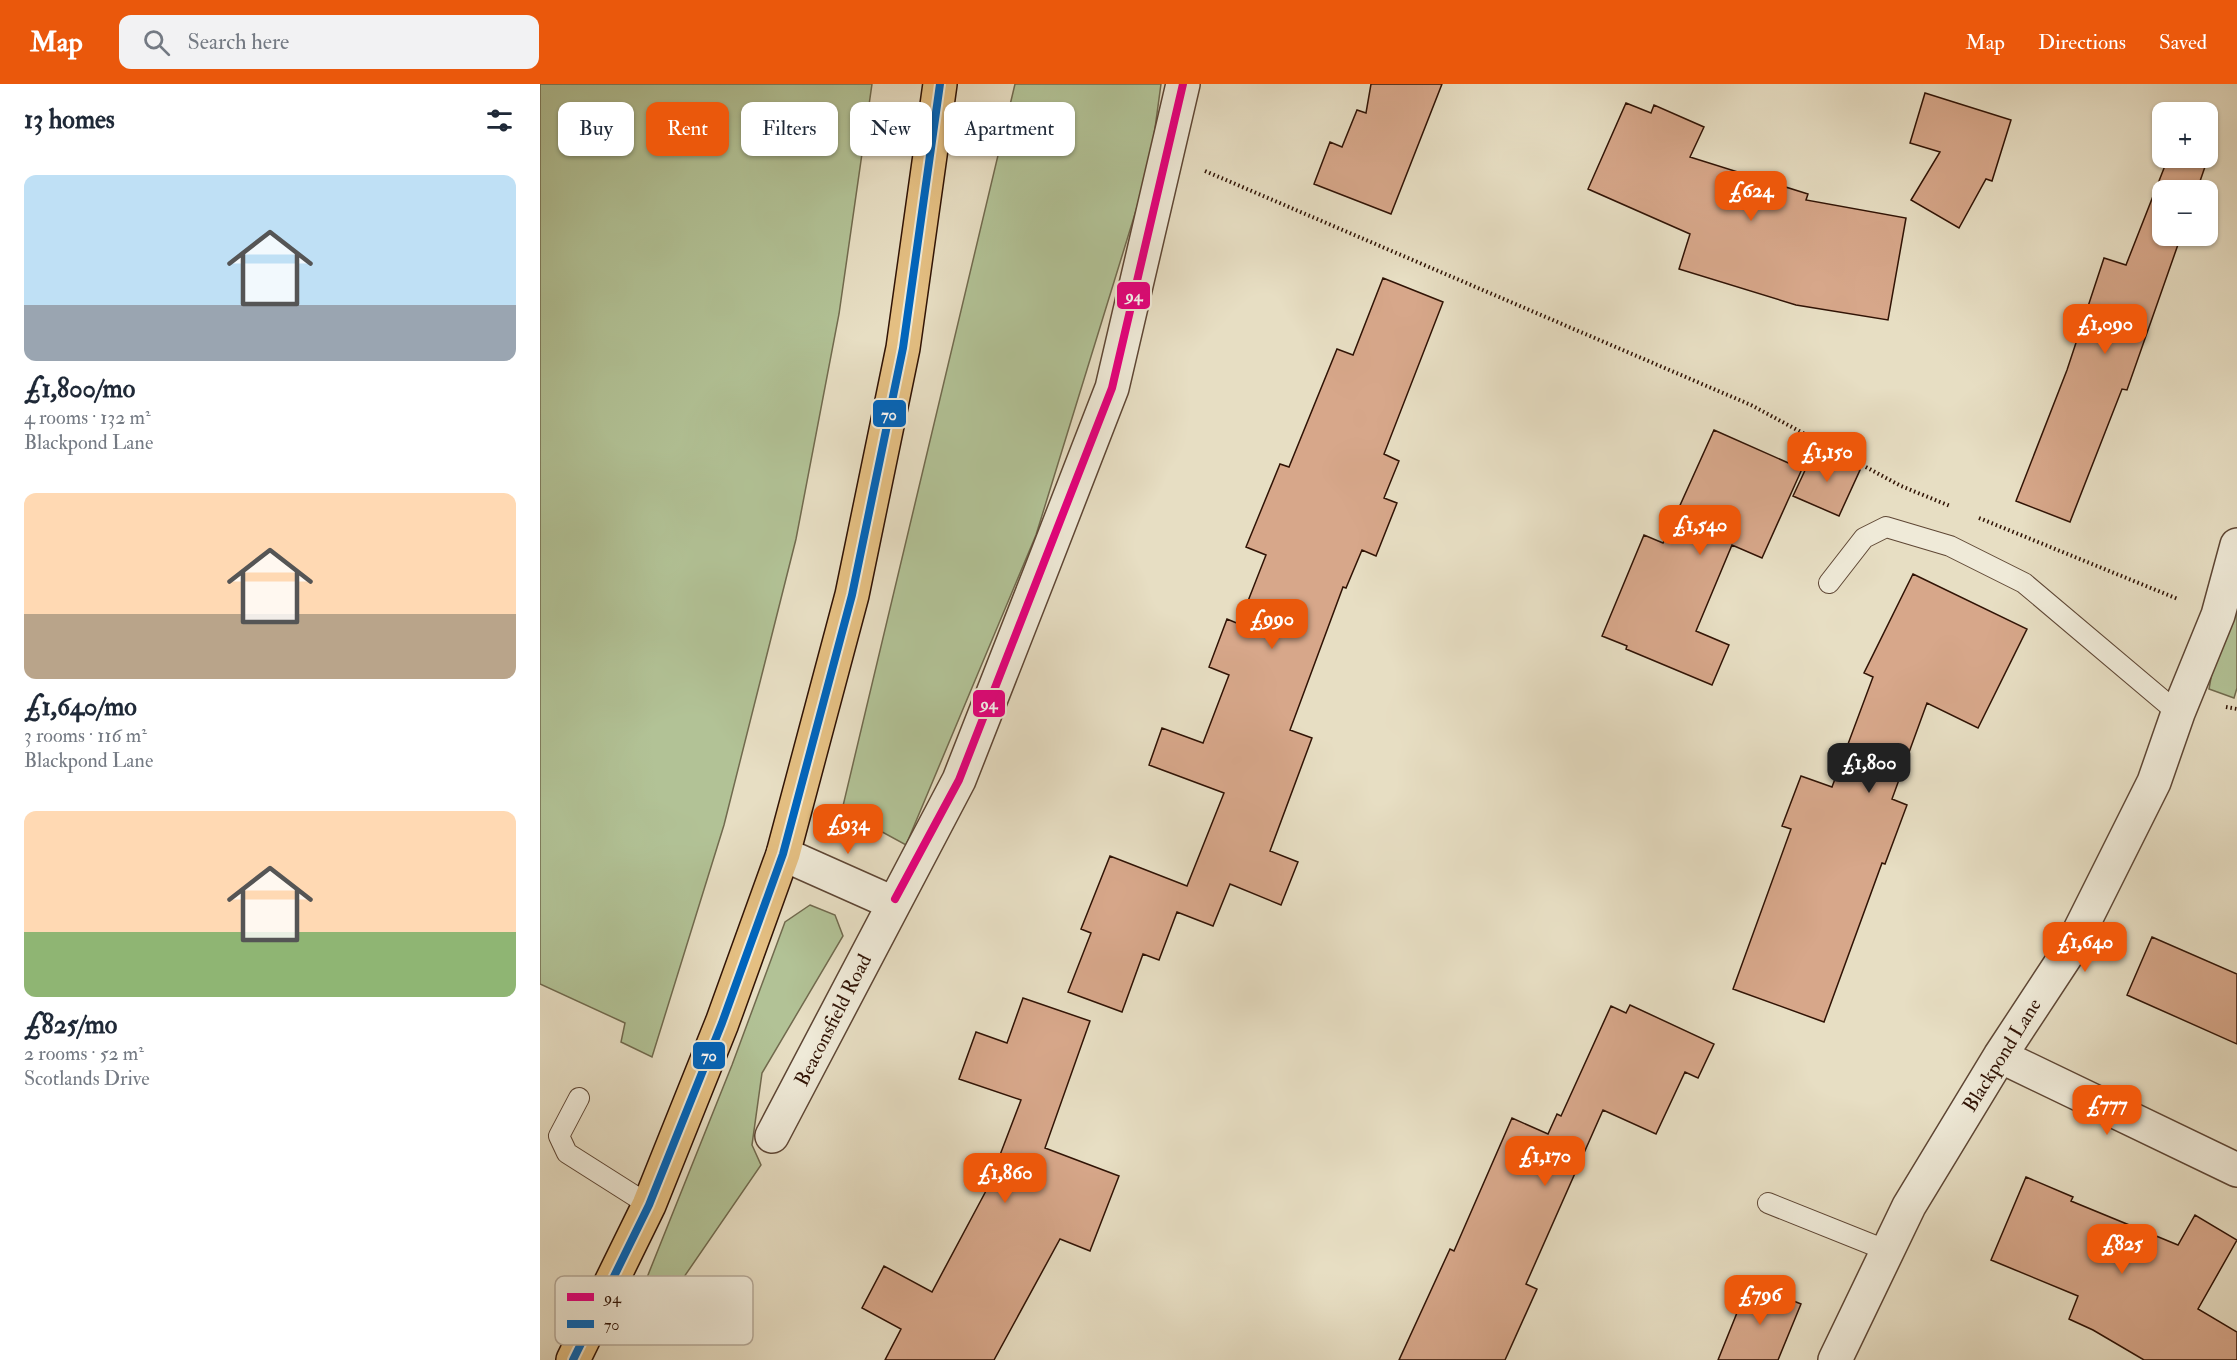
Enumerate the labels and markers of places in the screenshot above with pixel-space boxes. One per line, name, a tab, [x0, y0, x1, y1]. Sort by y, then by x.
pin: £624	[1715, 171, 1787, 222]
pin: £1,090	[2056, 304, 2154, 355]
pin: £1,150	[1778, 432, 1876, 483]
pin: £1,540	[1651, 505, 1749, 556]
pin: £990	[1236, 599, 1308, 650]
pin: £1,800	[1820, 743, 1918, 794]
pin: £934	[812, 804, 884, 855]
pin: £1,640	[2036, 922, 2134, 973]
pin: £777	[2071, 1085, 2143, 1136]
pin: £1,170	[1496, 1136, 1594, 1187]
pin: £1,860	[956, 1153, 1054, 1204]
pin: £825	[2086, 1224, 2158, 1275]
pin: £796	[1724, 1275, 1796, 1326]

